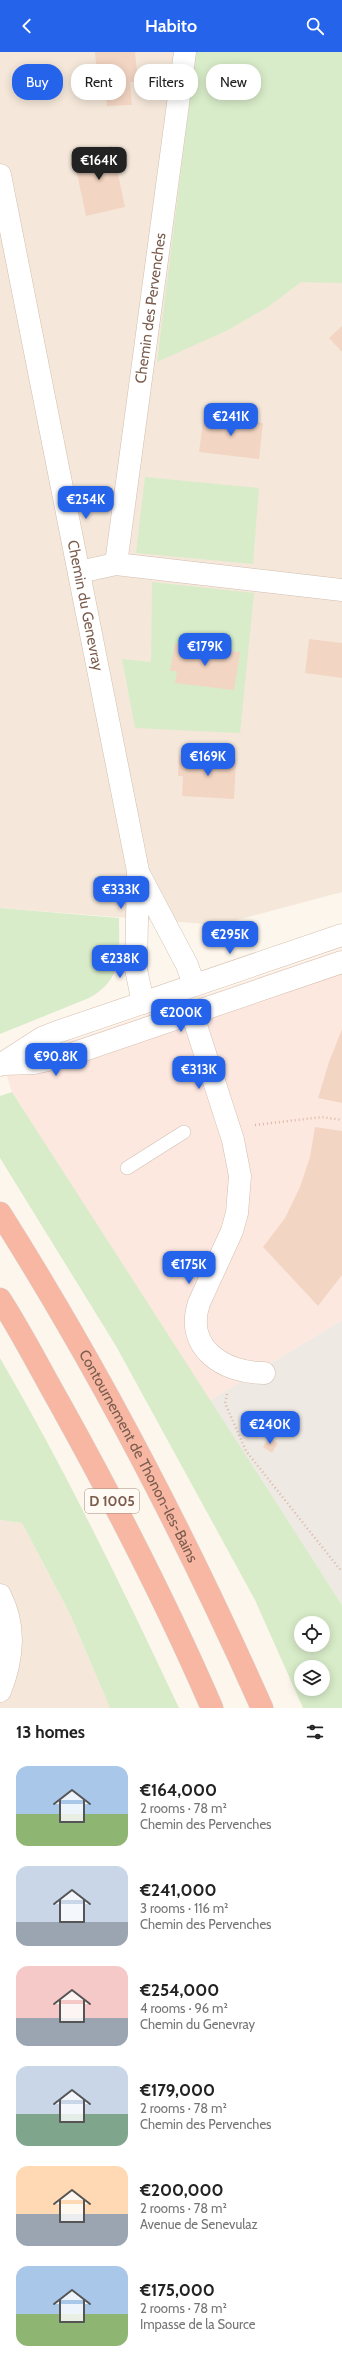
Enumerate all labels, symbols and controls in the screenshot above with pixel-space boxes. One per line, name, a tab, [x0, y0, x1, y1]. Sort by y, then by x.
icon: back	[16, 15, 38, 37]
text: Habito	[145, 15, 197, 37]
icon: search	[304, 15, 326, 37]
chip: Buy	[12, 64, 63, 100]
chip: Rent	[71, 64, 126, 100]
chip: Filters	[134, 64, 198, 100]
chip: New	[206, 64, 261, 100]
pin: €164K	[71, 147, 127, 181]
text: €164K	[81, 152, 117, 168]
street label: Chemin des Pervenches	[131, 232, 170, 385]
pin: €241K	[203, 403, 259, 437]
text: €241K	[213, 408, 249, 424]
pin: €254K	[58, 486, 114, 520]
text: €254K	[67, 491, 105, 507]
street label: Chemin du Genevray	[64, 539, 107, 673]
pin: €179K	[177, 633, 233, 667]
text: €179K	[187, 638, 223, 654]
pin: €169K	[180, 743, 236, 777]
text: €169K	[190, 748, 226, 764]
pin: €333K	[93, 876, 149, 910]
text: €333K	[102, 881, 140, 897]
pin: €295K	[202, 921, 258, 955]
text: €295K	[211, 926, 249, 942]
pin: €238K	[92, 945, 148, 979]
text: €238K	[101, 950, 139, 966]
pin: €200K	[153, 999, 209, 1033]
text: €200K	[160, 1004, 202, 1020]
pin: €90.8K	[23, 1043, 89, 1077]
text: €90.8K	[34, 1048, 78, 1064]
pin: €313K	[171, 1056, 227, 1090]
text: €313K	[181, 1061, 217, 1077]
pin: €175K	[161, 1251, 217, 1285]
text: €175K	[172, 1256, 206, 1272]
street label: Contournement de Thonon-les-Bains	[75, 1347, 202, 1565]
pin: €240K	[242, 1411, 298, 1445]
text: €240K	[250, 1416, 290, 1432]
road number: D 1005	[85, 1489, 139, 1513]
map controls	[294, 1616, 330, 1696]
button: locate	[294, 1616, 330, 1652]
button: layers	[294, 1660, 330, 1696]
icon: filters	[304, 1721, 326, 1743]
text: 13 homes	[16, 1722, 85, 1742]
text: €164,000	[140, 1780, 217, 1800]
icon: home	[48, 1782, 96, 1830]
text: 2 rooms · 78 m²	[140, 1800, 227, 1816]
text: Chemin des Pervenches	[140, 1816, 271, 1832]
text: €241,000	[140, 1880, 216, 1900]
icon: home	[48, 1882, 96, 1930]
text: 3 rooms · 116 m²	[140, 1900, 228, 1916]
text: Chemin des Pervenches	[140, 1916, 271, 1932]
text: €254,000	[140, 1980, 219, 2000]
icon: home	[48, 1982, 96, 2030]
text: 4 rooms · 96 m²	[140, 2000, 228, 2016]
text: Chemin du Genevray	[140, 2016, 255, 2032]
text: €179,000	[140, 2080, 215, 2100]
icon: home	[48, 2082, 96, 2130]
text: 2 rooms · 78 m²	[140, 2100, 227, 2116]
text: Chemin des Pervenches	[140, 2116, 271, 2132]
text: €200,000	[140, 2180, 224, 2200]
icon: home	[48, 2182, 96, 2230]
text: 2 rooms · 78 m²	[140, 2200, 227, 2216]
text: Avenue de Senevulaz	[140, 2216, 258, 2232]
text: €175,000	[140, 2280, 215, 2300]
icon: home	[48, 2282, 96, 2330]
text: 2 rooms · 78 m²	[140, 2300, 227, 2316]
text: Impasse de la Source	[140, 2316, 255, 2332]

